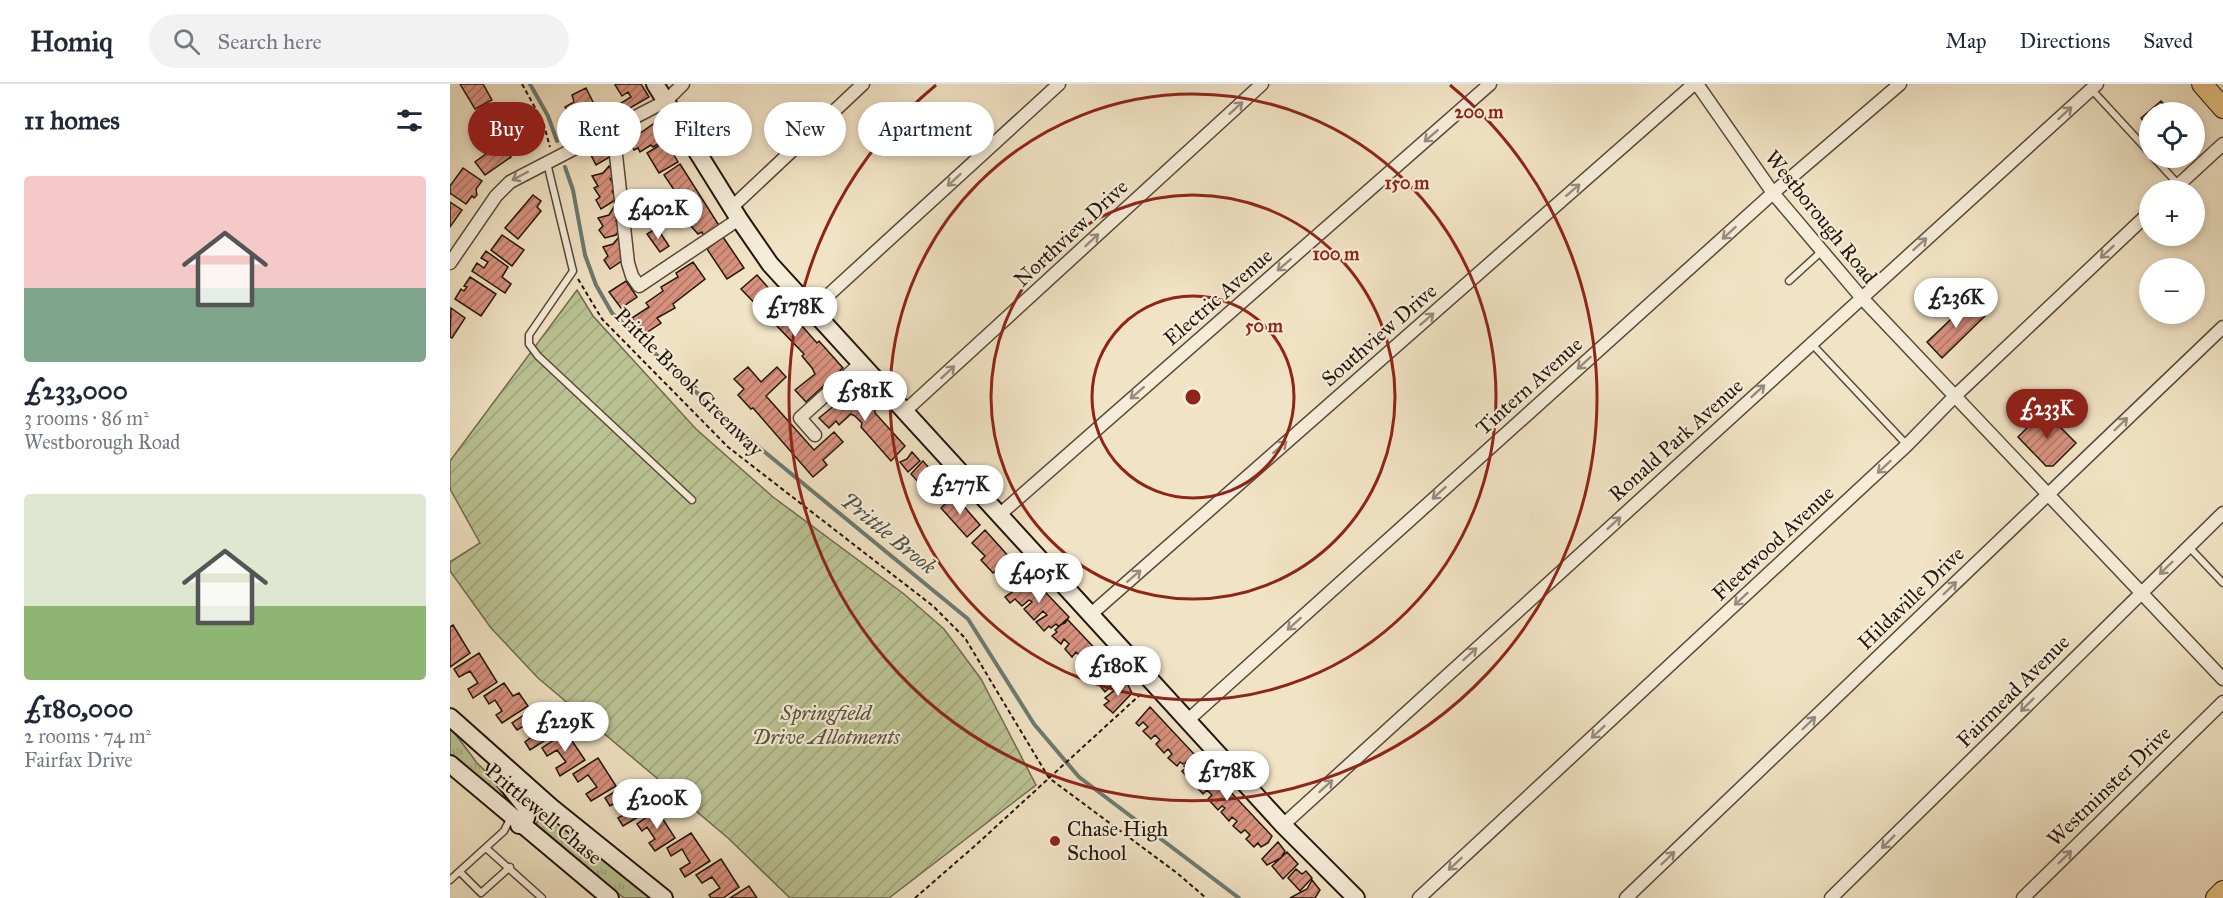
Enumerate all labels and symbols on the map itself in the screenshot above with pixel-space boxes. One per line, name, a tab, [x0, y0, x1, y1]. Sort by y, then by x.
one-way arrow	[1228, 101, 1243, 115]
text: 200 m	[1455, 101, 1504, 123]
one-way arrow	[2058, 106, 2073, 120]
one-way arrow	[1423, 129, 1438, 143]
street label: Westborough Road	[1759, 145, 1883, 289]
one-way arrow	[512, 171, 530, 182]
text: 150 m	[1385, 172, 1430, 194]
one-way arrow	[947, 173, 962, 187]
street label: Northview Drive	[1009, 173, 1134, 292]
one-way arrow	[1565, 183, 1580, 197]
pin: £402K	[616, 189, 700, 240]
one-way arrow	[1722, 226, 1737, 240]
one-way arrow	[1084, 233, 1099, 247]
one-way arrow	[1912, 237, 1927, 251]
street label: Electric Avenue	[1158, 243, 1278, 351]
text: 100 m	[1313, 243, 1360, 265]
one-way arrow	[2100, 245, 2115, 259]
one-way arrow	[1277, 258, 1292, 272]
street label: Southview Drive	[1316, 278, 1442, 392]
pin: £236K	[1914, 278, 1998, 329]
pin: £178K	[753, 287, 837, 338]
street label: Prittle Brook Greenway	[609, 302, 770, 463]
one-way arrow	[1419, 312, 1434, 326]
text: 50 m	[1245, 315, 1284, 337]
street label: Tintern Avenue	[1470, 331, 1588, 441]
one-way arrow	[1577, 356, 1592, 370]
one-way arrow	[941, 365, 956, 379]
pin: £581K	[823, 371, 907, 422]
street label: Ronald Park Avenue	[1603, 373, 1749, 507]
one-way arrow	[1750, 384, 1765, 398]
one-way arrow	[1129, 387, 1145, 400]
centre of rings	[1183, 387, 1203, 407]
pin: £233K	[2005, 389, 2089, 440]
one-way arrow	[2113, 417, 2128, 431]
one-way arrow	[1272, 441, 1288, 455]
one-way arrow	[1877, 460, 1892, 474]
pin: £277K	[918, 465, 1002, 516]
street label: Fleetwood Avenue	[1707, 480, 1840, 606]
one-way arrow	[1432, 486, 1447, 501]
water label: Prittle Brook	[835, 487, 942, 580]
one-way arrow	[1606, 516, 1621, 530]
street label: Hildaville Drive	[1852, 541, 1970, 655]
pin: £405K	[997, 553, 1081, 604]
one-way arrow	[2159, 561, 2174, 575]
one-way arrow	[1126, 569, 1141, 583]
one-way arrow	[1942, 580, 1957, 595]
one-way arrow	[1734, 592, 1749, 606]
one-way arrow	[1287, 617, 1302, 631]
street label: Fairmead Avenue	[1951, 629, 2075, 753]
pin: £180K	[1076, 646, 1160, 697]
one-way arrow	[1462, 647, 1477, 661]
one-way arrow	[2019, 697, 2034, 712]
park label: Springfield Drive Allotments	[752, 700, 901, 750]
pin: £229K	[523, 702, 607, 753]
one-way arrow	[1801, 716, 1816, 730]
street label: Westminster Drive	[2042, 720, 2177, 852]
one-way arrow	[1591, 725, 1606, 739]
pin: £178K	[1185, 751, 1269, 802]
street label: Prittlewell Chase	[480, 758, 608, 870]
pin: £200K	[615, 779, 699, 830]
one-way arrow	[1318, 779, 1333, 793]
place label: Chase High School	[1067, 816, 1169, 866]
marker: Chase High School	[1048, 834, 1062, 848]
one-way arrow	[1881, 834, 1896, 849]
one-way arrow	[1661, 850, 1676, 865]
one-way arrow	[2057, 850, 2072, 864]
one-way arrow	[1448, 857, 1463, 871]

